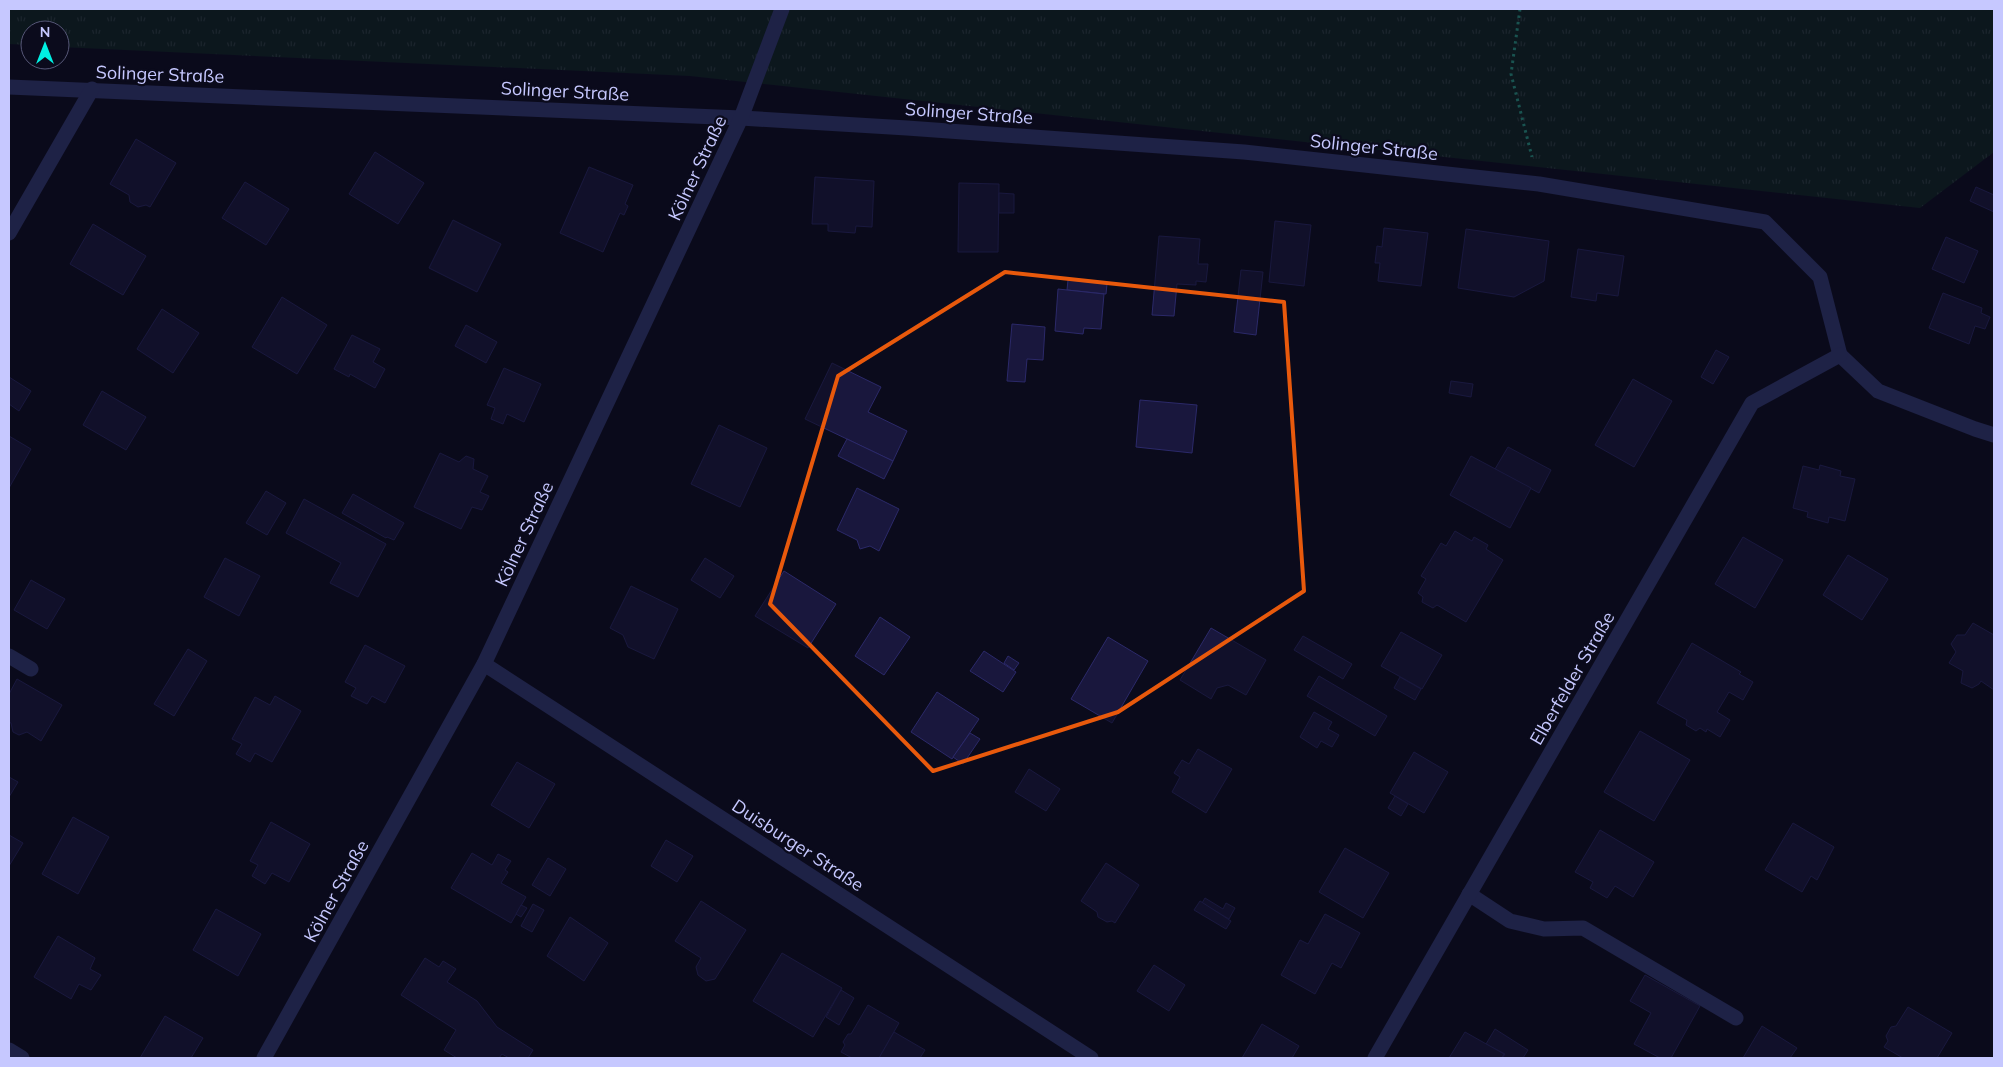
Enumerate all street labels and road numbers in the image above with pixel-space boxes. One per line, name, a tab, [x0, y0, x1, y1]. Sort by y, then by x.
street label: Solinger Straße	[95, 60, 225, 88]
street label: Solinger Straße	[500, 76, 630, 106]
street label: Solinger Straße	[904, 97, 1034, 129]
street label: Kölner Straße	[663, 112, 731, 224]
street label: Solinger Straße	[1309, 129, 1439, 165]
street label: Kölner Straße	[490, 478, 558, 590]
street label: Elberfelder Straße	[1525, 607, 1619, 749]
street label: Duisburger Straße	[728, 794, 868, 896]
street label: Kölner Straße	[298, 836, 374, 946]

